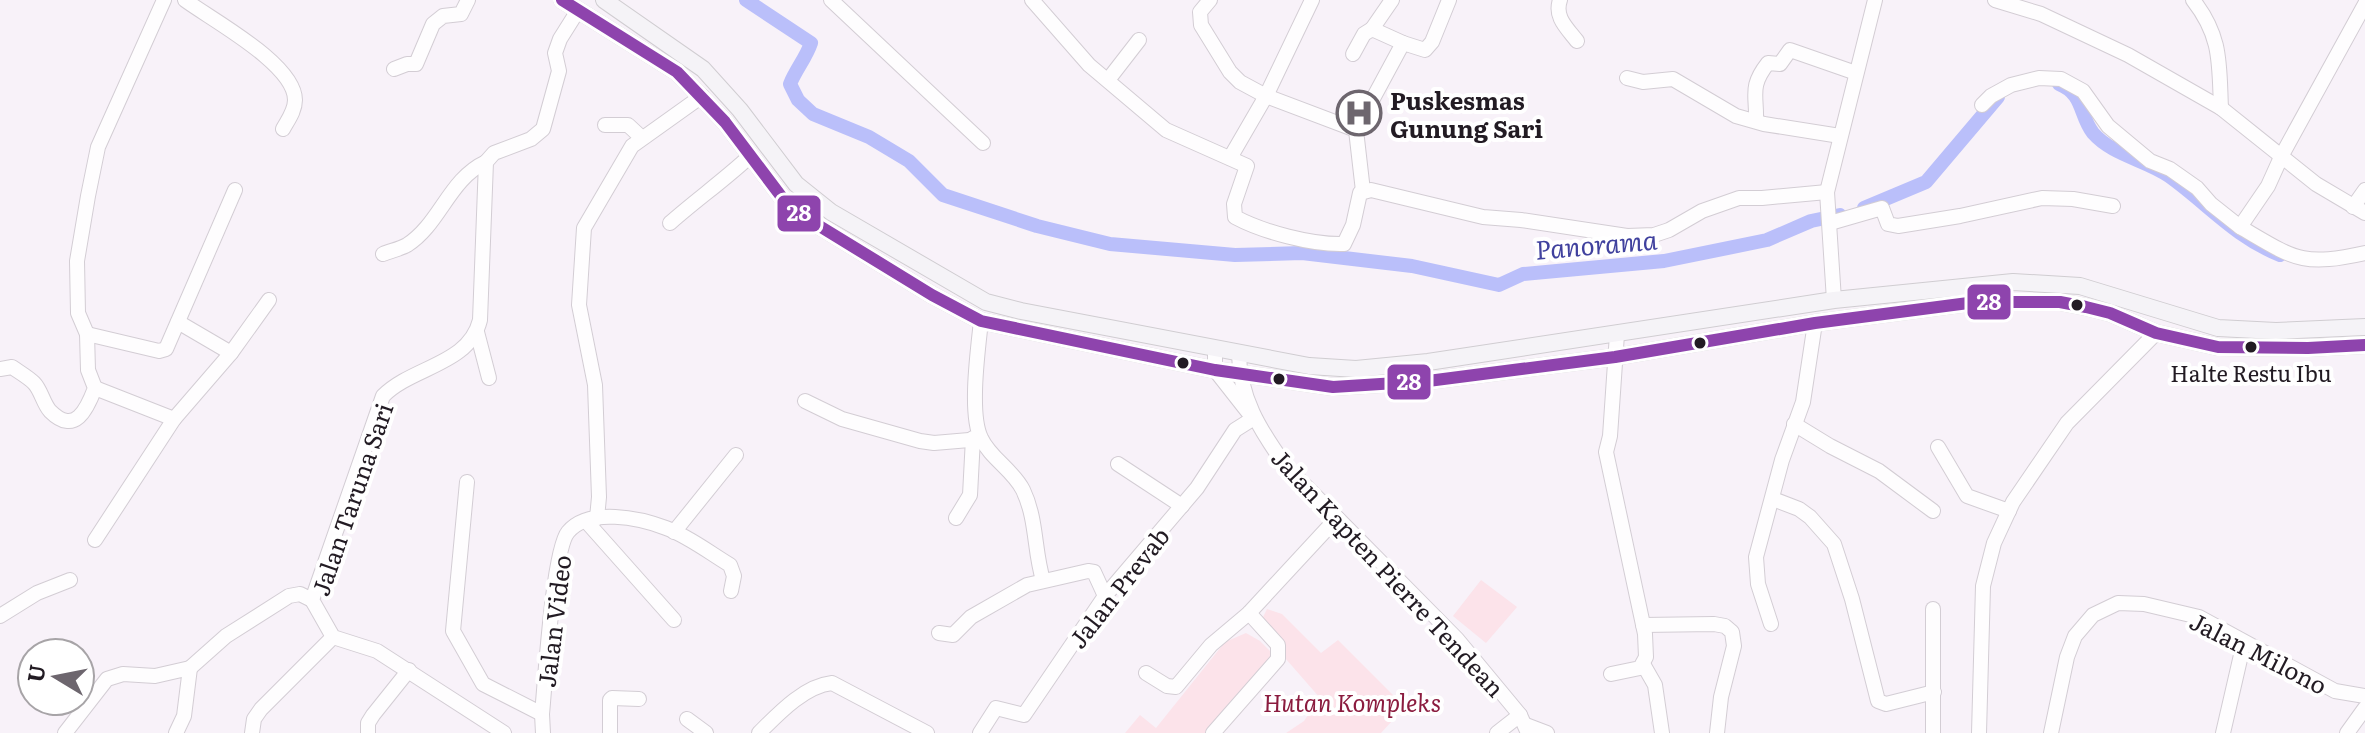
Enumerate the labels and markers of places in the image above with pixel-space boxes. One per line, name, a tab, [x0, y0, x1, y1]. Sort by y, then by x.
place label: Puskesmas Gunung Sari	[1390, 82, 1543, 145]
hospital icon: Puskesmas Gunung Sari	[1335, 89, 1383, 137]
unlabelled marker	[2069, 297, 2085, 313]
unlabelled marker	[1692, 335, 1708, 351]
marker: Halte Restu Ibu	[2243, 339, 2259, 355]
unlabelled marker	[1175, 355, 1191, 371]
place label: Halte Restu Ibu	[2170, 356, 2332, 389]
unlabelled marker	[1271, 371, 1287, 387]

